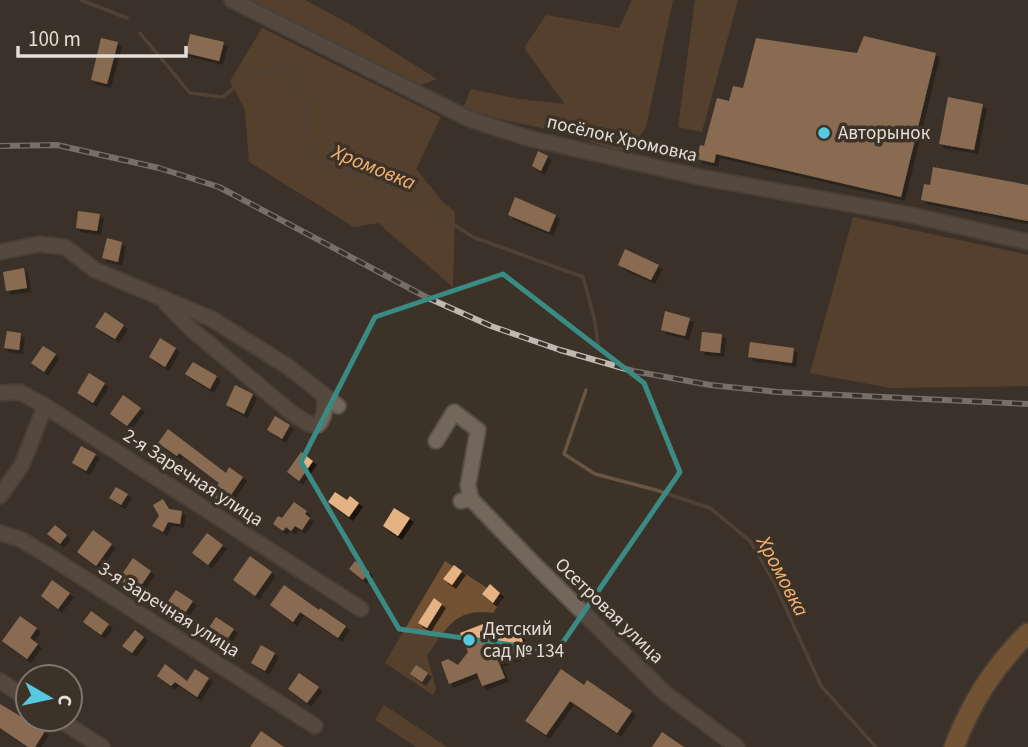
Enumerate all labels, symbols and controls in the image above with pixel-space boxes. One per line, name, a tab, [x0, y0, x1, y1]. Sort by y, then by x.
scale bar	[18, 14, 186, 58]
text: 100 m	[28, 24, 81, 54]
street label: посёлок Хромовка	[544, 109, 700, 169]
place label: Авторынок	[838, 120, 931, 147]
marker: Авторынок	[816, 125, 832, 141]
water label: Хромовка	[327, 136, 420, 197]
street label: 2-я Заречная улица	[118, 423, 268, 533]
water label: Хромовка	[749, 529, 817, 622]
street label: Осетровая улица	[548, 552, 670, 670]
street label: 3-я Заречная улица	[93, 556, 245, 664]
place label: Детский сад № 134	[483, 616, 564, 665]
marker: Детский сад № 134	[461, 632, 477, 648]
north arrow	[14, 663, 84, 733]
text: С	[50, 693, 79, 708]

